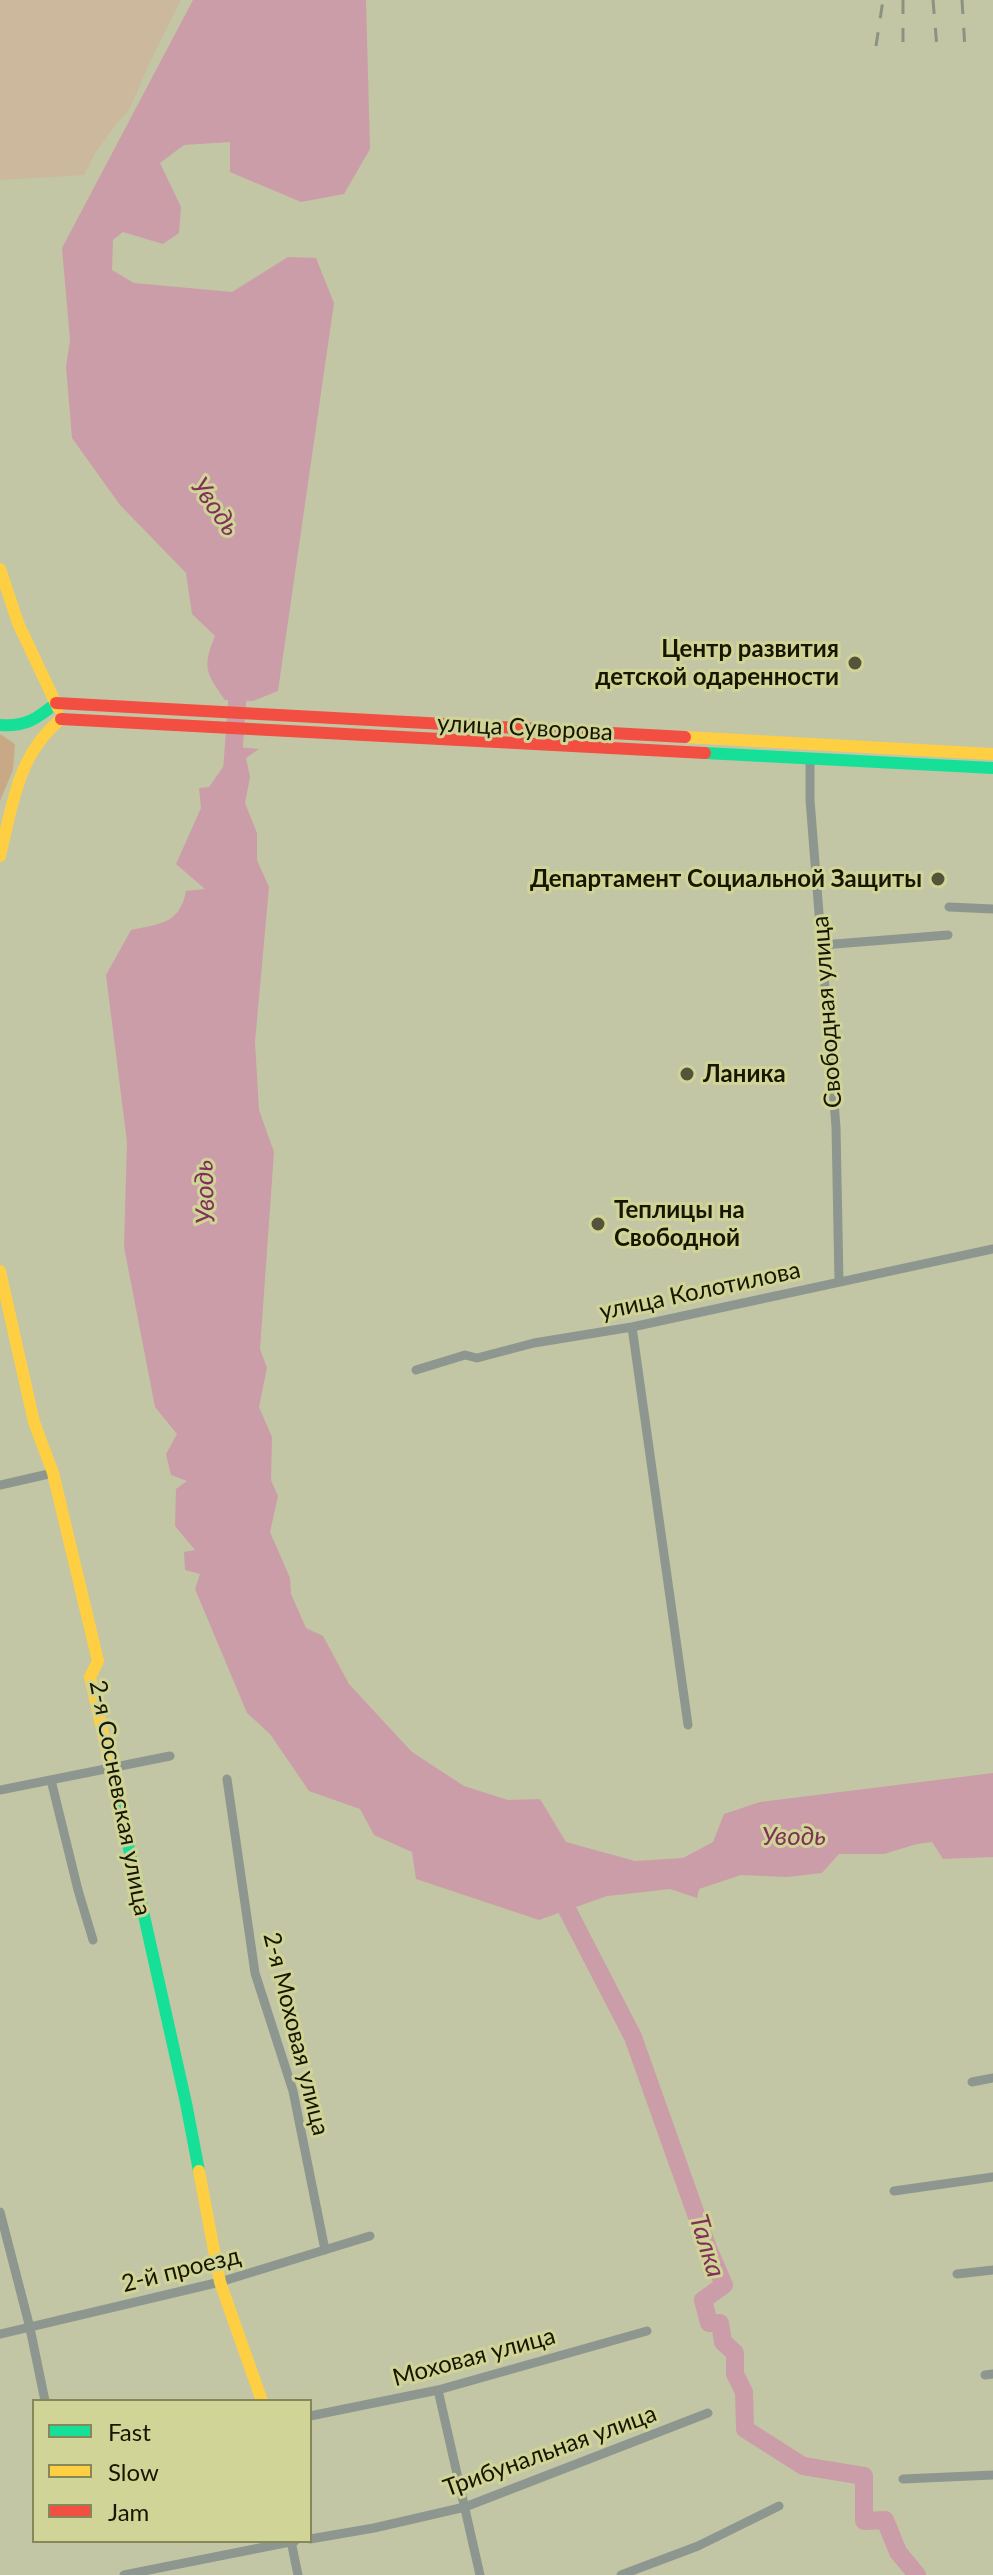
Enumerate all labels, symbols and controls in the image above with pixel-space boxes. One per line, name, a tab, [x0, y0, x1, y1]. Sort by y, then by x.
water label: Уводь	[184, 472, 246, 542]
place label: Центр развития детской одаренности	[595, 635, 839, 691]
marker: Центр развития детской одаренности	[846, 654, 864, 672]
street label: улица Суворова	[436, 709, 614, 747]
place label: Департамент Социальной Защиты	[530, 865, 922, 893]
marker: Департамент Социальной Защиты	[929, 870, 947, 888]
street label: Свободная улица	[806, 915, 848, 1109]
place label: Ланика	[703, 1060, 786, 1088]
marker: Ланика	[678, 1065, 696, 1083]
water label: Уводь	[188, 1159, 222, 1225]
place label: Теплицы на Свободной	[614, 1196, 745, 1252]
marker: Теплицы на Свободной	[589, 1215, 607, 1233]
street label: улица Колотилова	[597, 1256, 803, 1326]
street label: 2-я Сосневская улица	[83, 1678, 157, 1918]
water label: Уводь	[762, 1821, 826, 1853]
street label: 2-я Моховая улица	[257, 1930, 335, 2138]
water label: Талка	[683, 2211, 731, 2281]
street label: 2-й проезд	[119, 2241, 243, 2299]
street label: Моховая улица	[389, 2321, 559, 2393]
legend	[32, 2399, 312, 2543]
street label: Трибунальная улица	[440, 2399, 660, 2503]
text: Fast	[108, 2417, 151, 2446]
text: Slow	[108, 2457, 159, 2486]
text: Jam	[108, 2497, 149, 2526]

